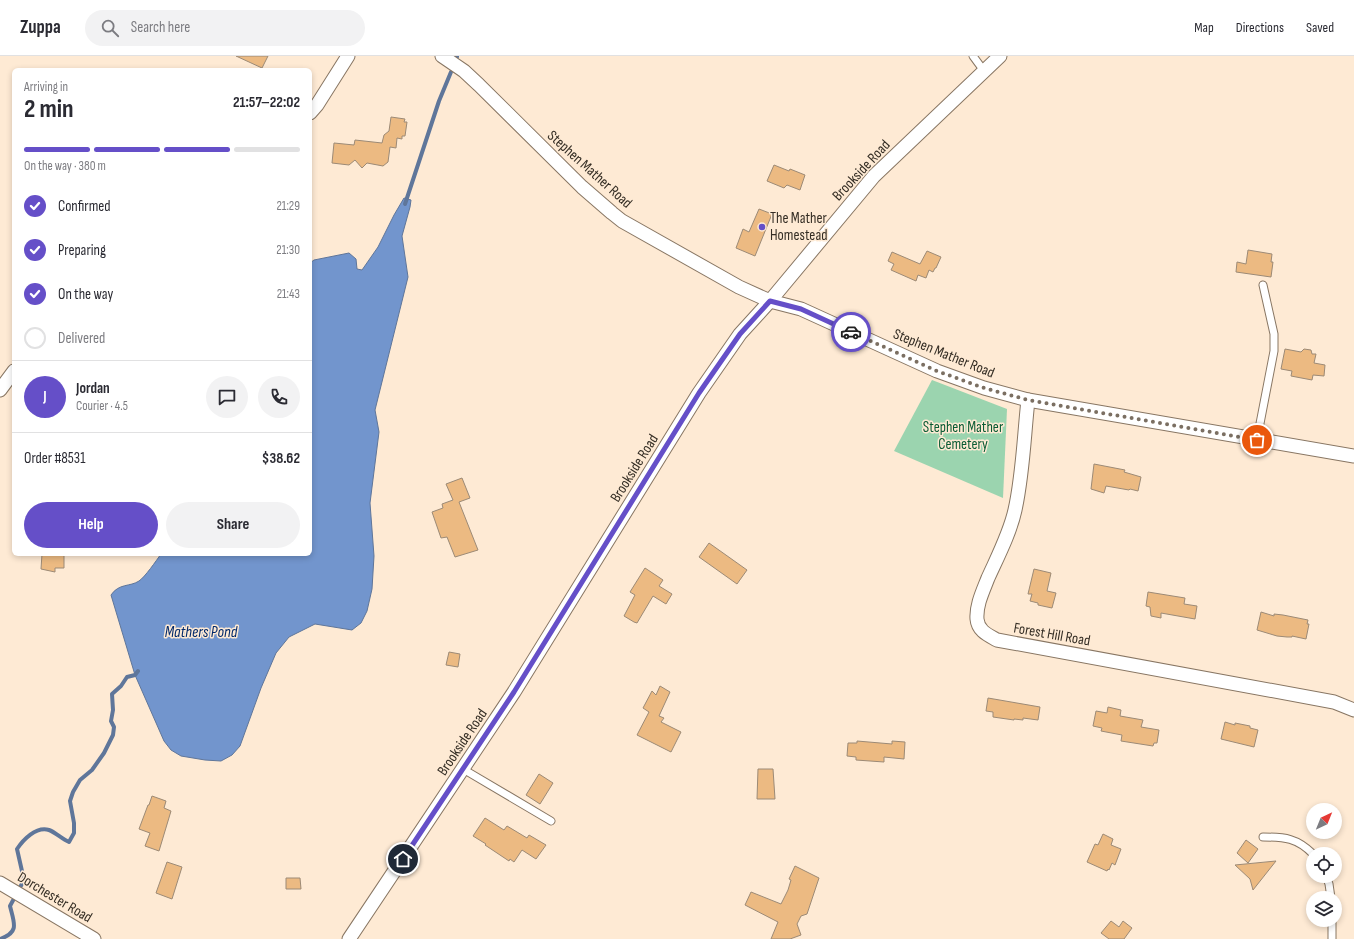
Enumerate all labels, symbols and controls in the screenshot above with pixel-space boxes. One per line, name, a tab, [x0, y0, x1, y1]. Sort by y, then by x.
search box	[85, 10, 365, 46]
text: Zuppa	[20, 16, 61, 39]
icon: search	[99, 17, 121, 39]
text: Search here	[131, 18, 190, 37]
text: Map	[1194, 19, 1214, 36]
text: Directions	[1236, 19, 1284, 36]
text: Saved	[1306, 19, 1334, 36]
text: Arriving in	[24, 79, 68, 95]
text: 21:57–22:02	[233, 93, 300, 112]
text: 2 min	[24, 94, 74, 125]
street label: Stephen Mather Road	[543, 126, 636, 212]
street label: Brookside Road	[828, 136, 894, 205]
text: On the way · 380 m	[24, 158, 106, 174]
icon: check	[24, 195, 46, 217]
text: Confirmed	[58, 197, 111, 216]
text: 21:29	[276, 198, 300, 214]
place label: The Mather Homestead	[770, 209, 828, 245]
marker: The Mather Homestead	[757, 222, 767, 232]
icon: check	[24, 239, 46, 261]
text: Preparing	[58, 241, 106, 260]
text: 21:30	[276, 242, 300, 258]
icon: check	[24, 283, 46, 305]
text: On the way	[58, 285, 113, 304]
text: 21:43	[277, 286, 300, 302]
courier	[831, 312, 871, 352]
icon: car	[840, 321, 862, 343]
street label: Stephen Mather Road	[890, 324, 997, 382]
text: Delivered	[58, 329, 105, 348]
button: chat	[206, 376, 248, 418]
button: phone	[258, 376, 300, 418]
text: Jordan	[76, 379, 110, 398]
text: J	[43, 387, 47, 406]
text: Courier · 4.5	[76, 398, 128, 414]
park label: Stephen Mather Cemetery	[923, 418, 1004, 454]
pin	[1240, 423, 1274, 457]
icon: bag	[1246, 429, 1268, 451]
street label: Brookside Road	[606, 431, 663, 506]
text: Order #8531	[24, 449, 85, 468]
text: $38.62	[262, 449, 300, 468]
button: Help	[24, 502, 158, 548]
button: Share	[166, 502, 300, 548]
street label: Forest Hill Road	[1012, 618, 1092, 651]
water label: Mathers Pond	[165, 623, 238, 642]
street label: Brookside Road	[433, 705, 492, 779]
north arrow	[1306, 803, 1342, 839]
map controls	[1306, 803, 1342, 927]
pin	[386, 842, 420, 876]
button: locate	[1306, 847, 1342, 883]
icon: home	[392, 848, 414, 870]
street label: Dorchester Road	[14, 868, 95, 927]
button: layers	[1306, 891, 1342, 927]

